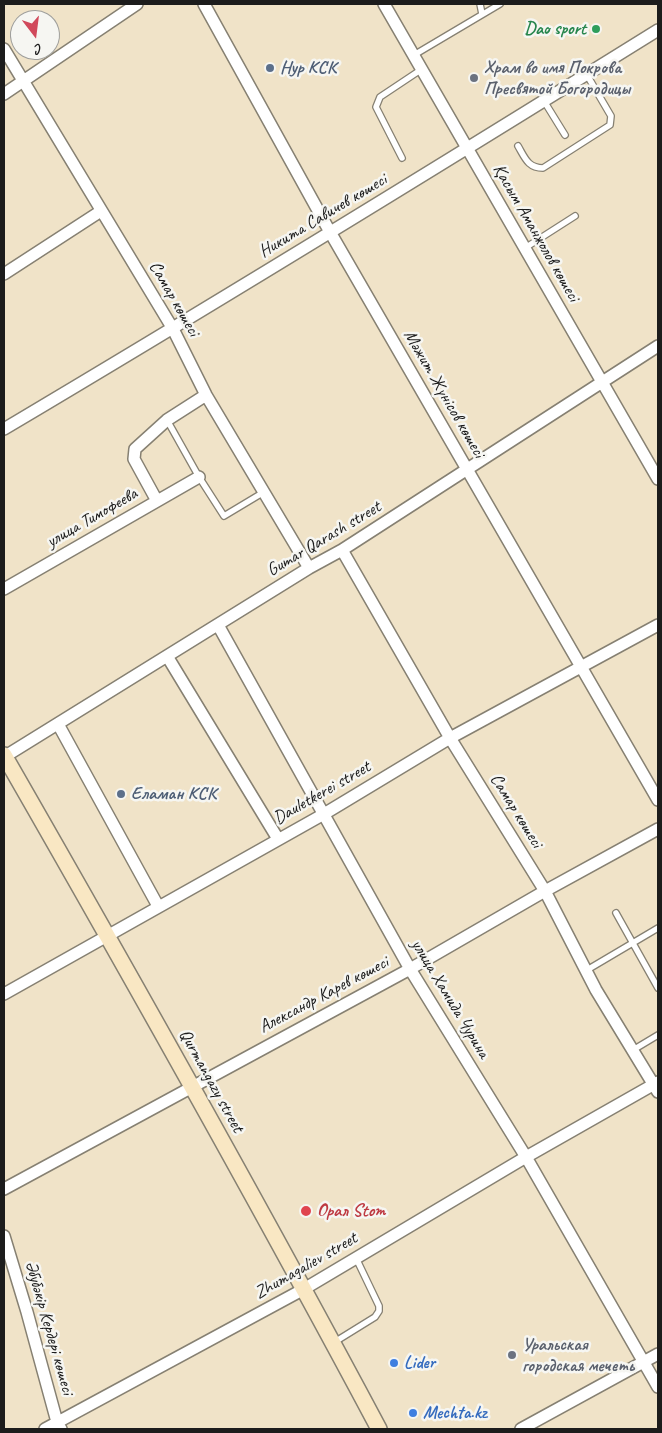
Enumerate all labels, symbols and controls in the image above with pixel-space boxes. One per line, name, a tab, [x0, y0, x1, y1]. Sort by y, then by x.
north arrow	[10, 10, 60, 60]
place label: Dao sport	[524, 18, 586, 40]
marker: Dao sport	[590, 23, 602, 35]
text: С	[33, 40, 44, 58]
place label: Нур КСК	[280, 57, 336, 79]
place label: Храм во имя Покрова Пресвятой Богородицы	[484, 57, 630, 100]
marker: Нур КСК	[264, 62, 276, 74]
marker: Храм во имя Покрова Пресвятой Богородицы	[468, 72, 480, 84]
street label: Қасым Аманжолов көшесі	[488, 160, 584, 306]
street label: Никита Савичев көшесі	[255, 169, 391, 263]
street label: Самар көшесі	[144, 257, 204, 341]
street label: Мәжит Жүнісов көшесі	[399, 326, 489, 462]
street label: улица Тимофеева	[43, 483, 141, 553]
street label: Gumar Qarash street	[263, 497, 385, 581]
street label: Dauletkerei street	[270, 757, 374, 829]
street label: Самар көшесі	[485, 770, 547, 852]
place label: Еламан КСК	[131, 783, 216, 805]
marker: Еламан КСК	[115, 788, 127, 800]
street label: улица Хамида Чурина	[406, 935, 494, 1063]
street label: Александр Карев көшесі	[256, 952, 392, 1038]
street label: Qurmangazy street	[174, 1026, 248, 1136]
place label: Орал Stom	[317, 1200, 385, 1222]
marker: Орал Stom	[299, 1204, 313, 1218]
street label: Zhumagaliev street	[251, 1228, 361, 1304]
street label: Әбубәкір Кердері көшесі	[20, 1259, 78, 1397]
place label: Уральская городская мечеть	[522, 1334, 634, 1376]
marker: Уральская городская мечеть	[506, 1349, 518, 1361]
place label: Lider	[404, 1352, 435, 1374]
marker: Lider	[388, 1357, 400, 1369]
place label: Mechta.kz	[423, 1402, 486, 1424]
marker: Mechta.kz	[407, 1407, 419, 1419]

